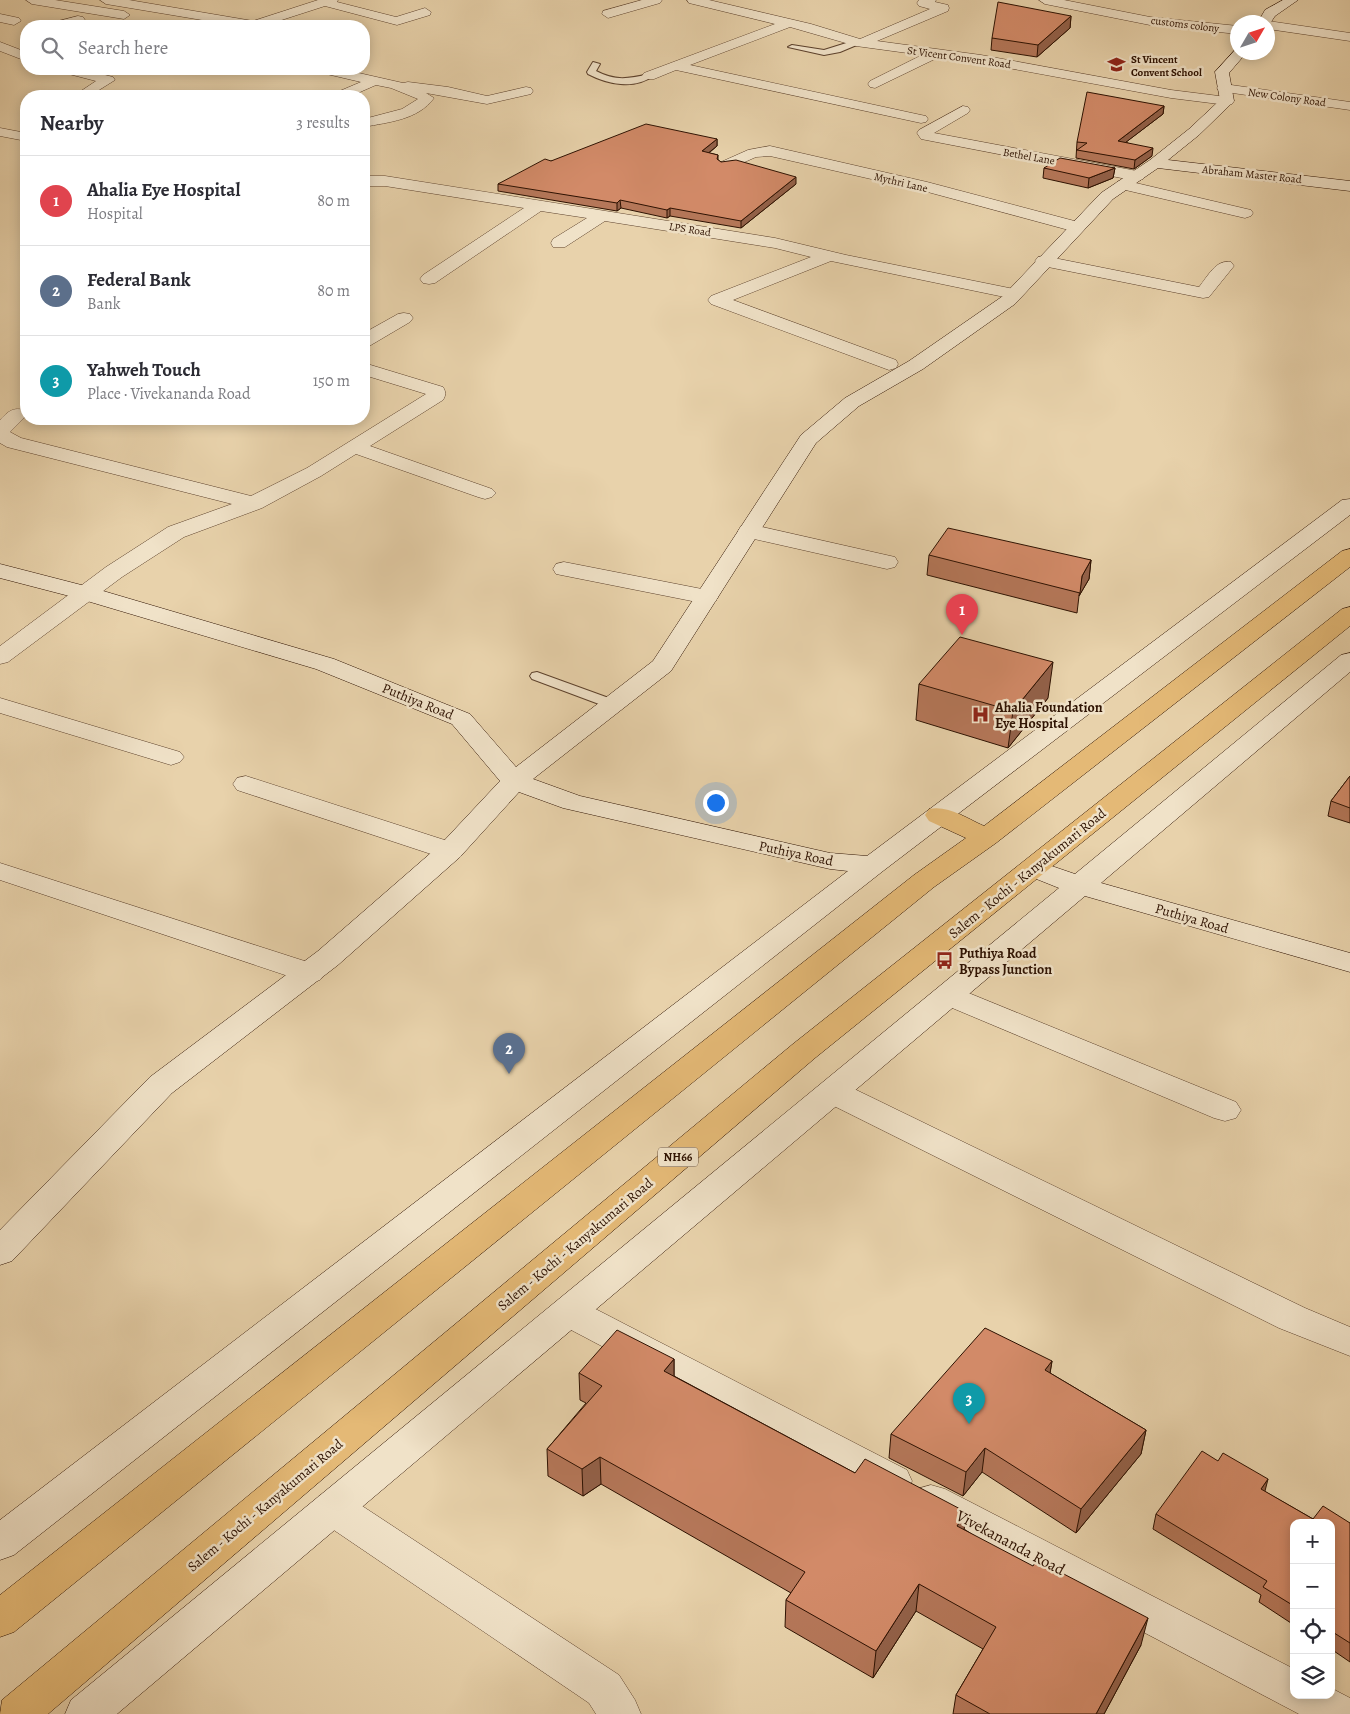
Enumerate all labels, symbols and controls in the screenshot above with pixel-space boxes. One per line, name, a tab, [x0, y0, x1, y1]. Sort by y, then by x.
street label: customs colony	[1150, 13, 1220, 36]
north arrow	[1230, 15, 1275, 60]
search box	[20, 20, 370, 75]
icon: search	[38, 34, 66, 62]
text: Search here	[78, 35, 168, 61]
street label: St Vicent Convent Road	[906, 43, 1012, 72]
place label: St Vincent Convent School	[1131, 52, 1202, 80]
school or university icon: St Vincent Convent School	[1107, 55, 1127, 75]
street label: New Colony Road	[1247, 85, 1327, 110]
text: Nearby	[40, 109, 103, 137]
text: 3 results	[296, 112, 350, 134]
street label: Bethel Lane	[1002, 145, 1056, 168]
street label: Abraham Master Road	[1200, 162, 1303, 187]
street label: Mythri Lane	[873, 169, 929, 196]
text: Ahalia Eye Hospital	[87, 177, 240, 203]
text: 1	[53, 190, 59, 212]
text: 80 m	[317, 190, 350, 212]
text: Hospital	[87, 203, 143, 225]
street label: LPS Road	[668, 219, 712, 240]
text: Federal Bank	[87, 267, 191, 293]
text: 2	[52, 280, 60, 302]
text: 80 m	[317, 280, 350, 302]
text: Bank	[87, 293, 121, 315]
text: Yahweh Touch	[87, 357, 201, 383]
text: 3	[53, 370, 59, 392]
text: 150 m	[313, 370, 350, 392]
text: Place · Vivekananda Road	[87, 383, 251, 405]
pin: 1	[946, 594, 978, 635]
street label: Puthiya Road	[379, 678, 457, 725]
place label: Ahalia Foundation Eye Hospital	[994, 698, 1103, 733]
hospital icon: Ahalia Foundation Eye Hospital	[971, 705, 991, 725]
your location	[703, 790, 729, 816]
street label: Salem - Kochi - Kanyakumari Road	[945, 804, 1110, 943]
street label: Puthiya Road	[757, 836, 835, 871]
street label: Puthiya Road	[1153, 899, 1231, 938]
place label: Puthiya Road Bypass Junction	[959, 944, 1052, 979]
bus stop icon: Puthiya Road Bypass Junction	[935, 951, 955, 971]
pin: 2	[493, 1033, 525, 1074]
road number: NH66	[658, 1148, 698, 1166]
street label: Salem - Kochi - Kanyakumari Road	[494, 1173, 657, 1315]
pin: 3	[953, 1383, 985, 1424]
street label: Salem - Kochi - Kanyakumari Road	[184, 1434, 347, 1576]
street label: Vivekananda Road	[951, 1504, 1069, 1581]
map controls	[1290, 1519, 1335, 1699]
button: +	[1290, 1519, 1335, 1564]
button: −	[1290, 1564, 1335, 1609]
button: locate	[1290, 1609, 1335, 1654]
button: layers	[1290, 1654, 1335, 1699]

